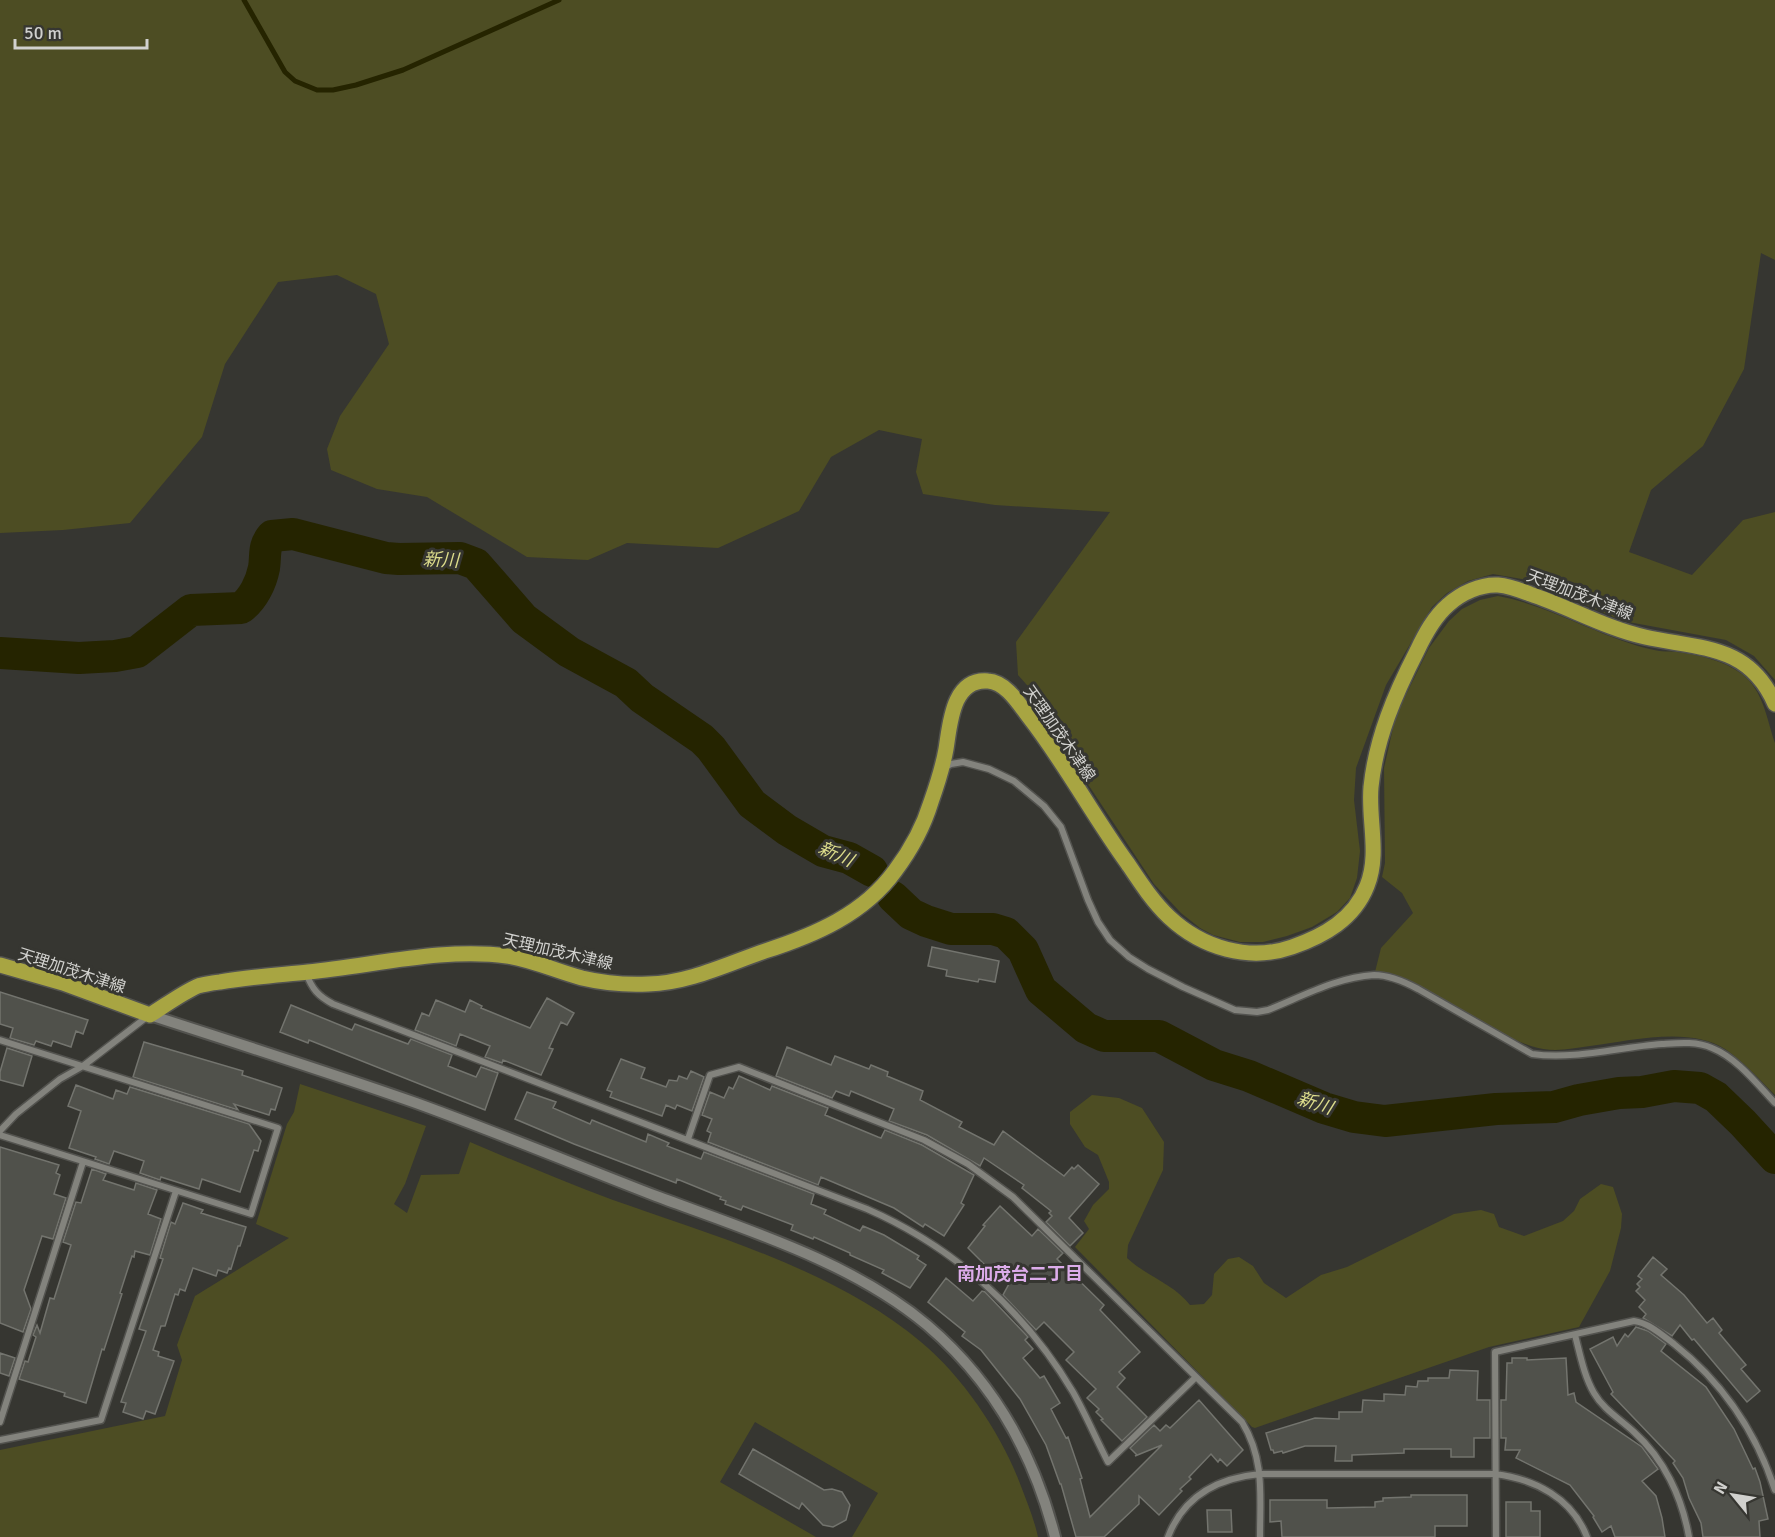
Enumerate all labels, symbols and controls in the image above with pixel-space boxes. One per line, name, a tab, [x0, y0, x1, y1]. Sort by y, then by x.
scale bar	[15, 12, 147, 50]
text: 50 m	[24, 22, 62, 44]
water label: 新川	[423, 548, 461, 572]
street label: 天理加茂木津線	[1524, 566, 1636, 624]
street label: 天理加茂木津線	[1019, 682, 1099, 785]
water label: 新川	[815, 837, 859, 872]
street label: 天理加茂木津線	[501, 930, 615, 974]
street label: 天理加茂木津線	[15, 944, 128, 998]
water label: 新川	[1294, 1087, 1337, 1120]
district label: 南加茂台二丁目	[957, 1263, 1083, 1285]
north arrow	[1703, 1465, 1763, 1525]
text: N	[1709, 1478, 1732, 1498]

